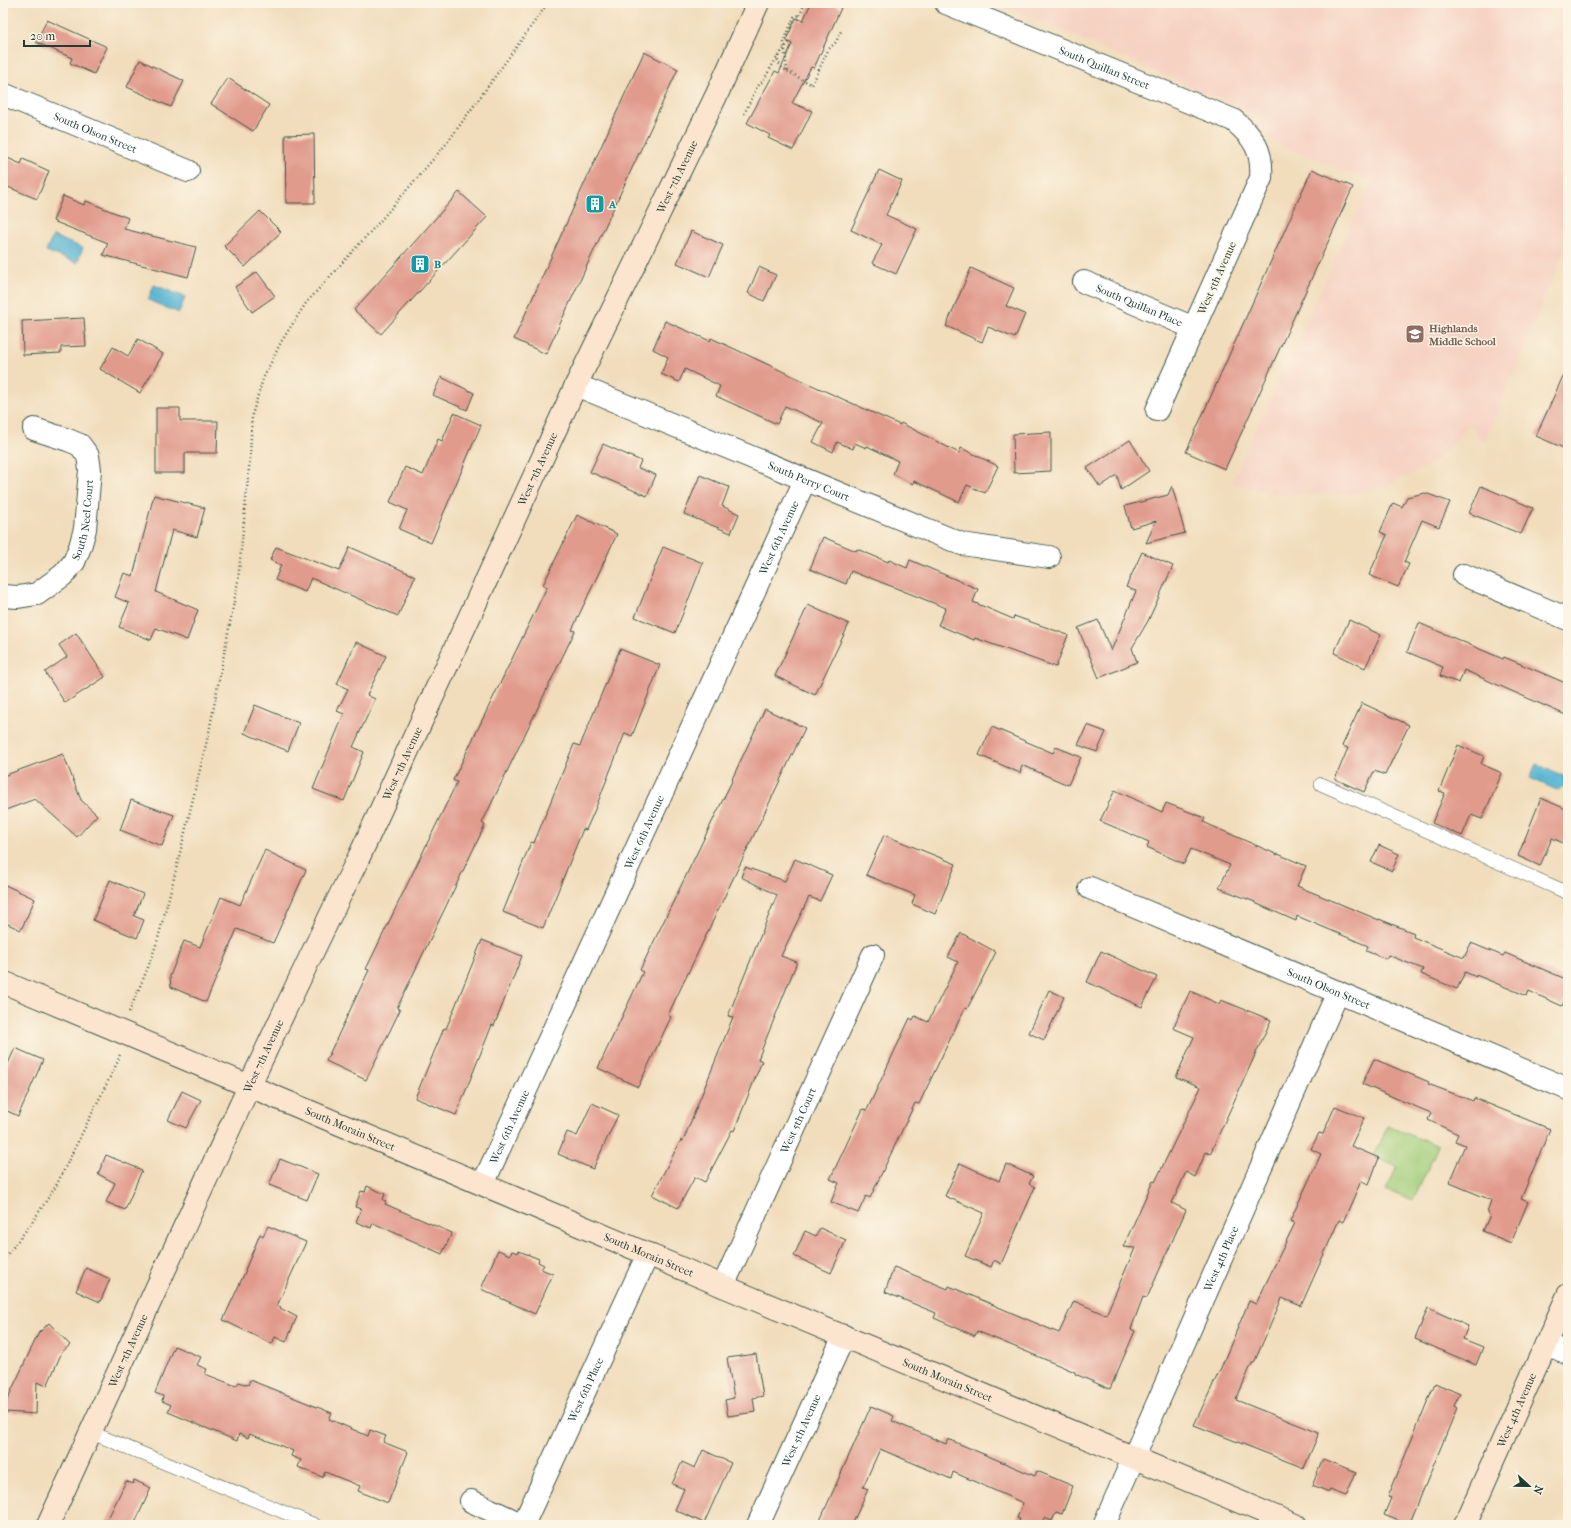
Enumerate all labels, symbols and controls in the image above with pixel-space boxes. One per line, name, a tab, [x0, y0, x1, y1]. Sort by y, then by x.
scale bar	[24, 22, 90, 48]
text: 20 m	[30, 29, 55, 43]
street label: South Quillan Street	[1057, 43, 1152, 92]
street label: South Olson Street	[52, 109, 139, 156]
street label: West 7th Avenue	[653, 138, 700, 216]
building icon: A	[584, 193, 606, 215]
place label: A	[608, 198, 617, 211]
street label: West 5th Avenue	[1195, 239, 1239, 317]
building icon: B	[409, 253, 431, 275]
place label: B	[434, 258, 441, 271]
street label: South Quillan Place	[1094, 281, 1185, 329]
place label: Highlands Middle School	[1428, 322, 1497, 348]
school or university icon: Highlands Middle School	[1404, 323, 1426, 345]
street label: West 7th Avenue	[515, 430, 560, 509]
street label: South Perry Court	[766, 458, 852, 504]
street label: South Neel Court	[69, 479, 96, 562]
street label: West 6th Avenue	[756, 498, 801, 577]
street label: West 7th Avenue	[379, 724, 425, 803]
street label: West 6th Avenue	[621, 793, 667, 872]
street label: South Olson Street	[1285, 965, 1372, 1012]
street label: West 7th Avenue	[240, 1017, 286, 1096]
street label: West 5th Court	[777, 1085, 819, 1156]
street label: West 6th Avenue	[486, 1087, 532, 1167]
street label: South Morain Street	[303, 1104, 397, 1153]
street label: West 4th Place	[1201, 1223, 1241, 1294]
street label: South Morain Street	[602, 1230, 696, 1279]
street label: West 7th Avenue	[105, 1311, 150, 1390]
street label: West 6th Place	[565, 1355, 606, 1425]
street label: South Morain Street	[901, 1355, 995, 1404]
street label: West 4th Avenue	[1494, 1370, 1539, 1450]
street label: West 5th Avenue	[778, 1391, 824, 1470]
north arrow	[1509, 1466, 1549, 1506]
text: N	[1530, 1483, 1545, 1496]

